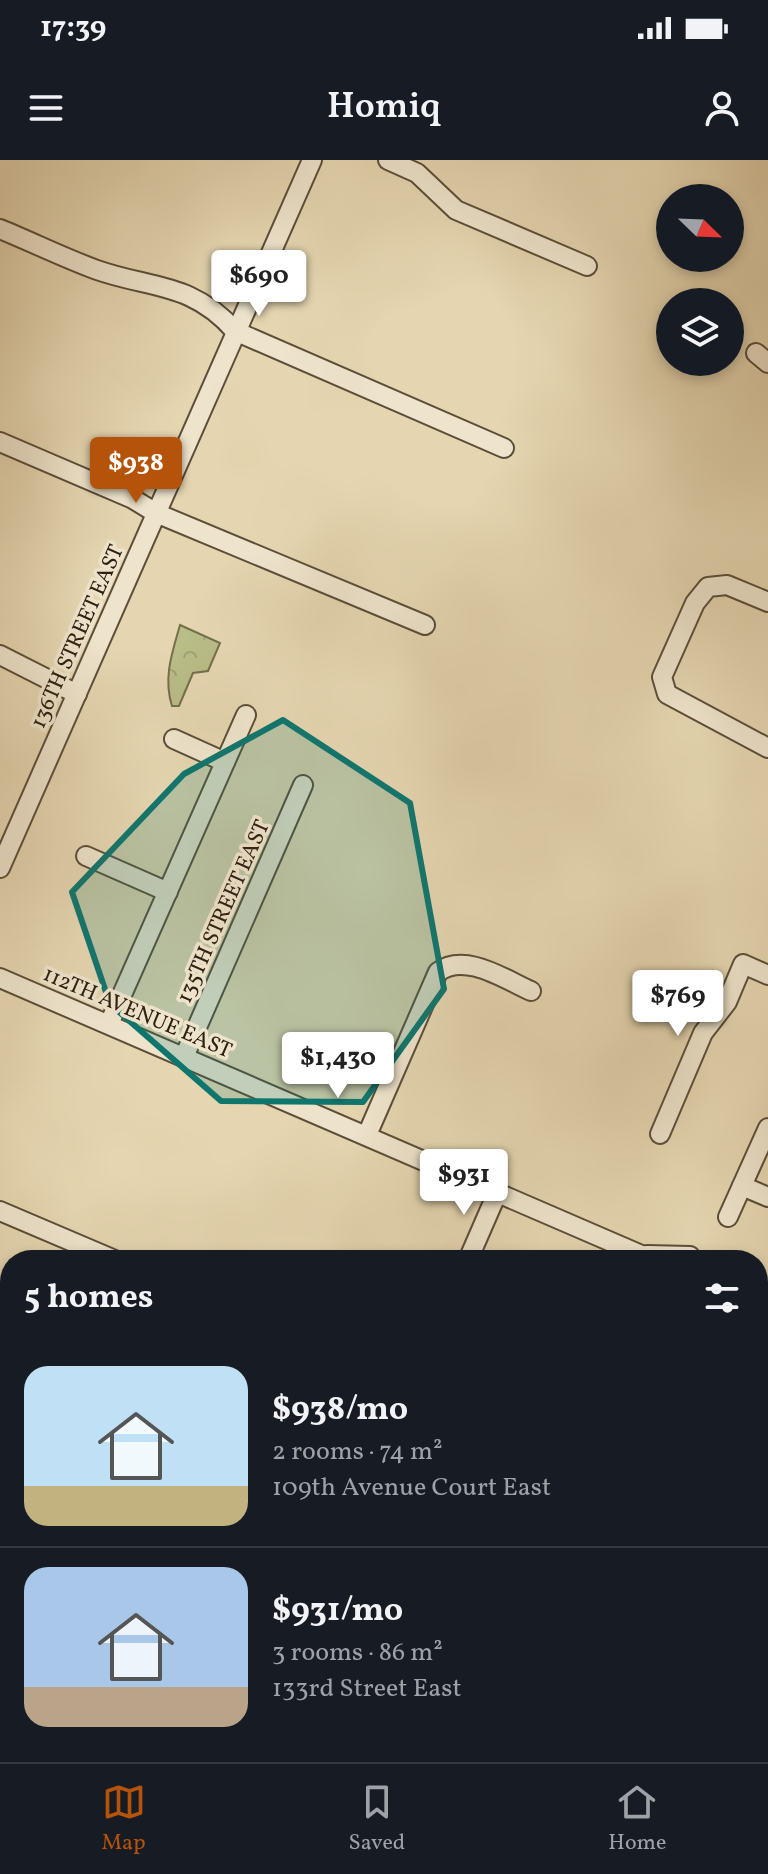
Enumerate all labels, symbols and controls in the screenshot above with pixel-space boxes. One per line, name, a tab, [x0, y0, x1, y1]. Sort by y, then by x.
text: 17:39	[40, 7, 106, 49]
text: Homiq	[327, 83, 441, 133]
icon: menu	[24, 86, 68, 130]
icon: person	[700, 86, 744, 130]
north arrow	[656, 184, 744, 272]
map controls	[656, 184, 744, 376]
pin: $690	[212, 250, 306, 318]
text: $690	[229, 258, 289, 294]
button: layers	[656, 288, 744, 376]
pin: $938	[89, 437, 183, 505]
text: $938	[108, 445, 164, 481]
street label: 136TH STREET EAST	[24, 540, 133, 734]
street label: 135TH STREET EAST	[170, 815, 279, 1009]
street label: 112TH AVENUE EAST	[38, 959, 236, 1067]
pin: $769	[631, 970, 725, 1038]
text: $769	[650, 978, 706, 1014]
pin: $1,430	[273, 1032, 403, 1100]
text: $1,430	[300, 1040, 376, 1076]
pin: $931	[417, 1149, 511, 1217]
text: $931	[438, 1157, 490, 1193]
text: 5 homes	[24, 1275, 154, 1322]
icon: filters	[700, 1276, 744, 1320]
text: $938/mo	[272, 1387, 408, 1434]
icon: home	[88, 1398, 184, 1494]
text: 2 rooms · 74 m²	[272, 1434, 443, 1470]
text: 109th Avenue Court East	[272, 1470, 551, 1506]
text: $931/mo	[272, 1588, 403, 1635]
icon: home	[88, 1599, 184, 1695]
text: 3 rooms · 86 m²	[272, 1635, 443, 1671]
text: 133rd Street East	[272, 1671, 462, 1707]
tab: Map	[102, 1780, 146, 1859]
tab: Saved	[349, 1780, 405, 1859]
tab: Home	[608, 1780, 666, 1859]

